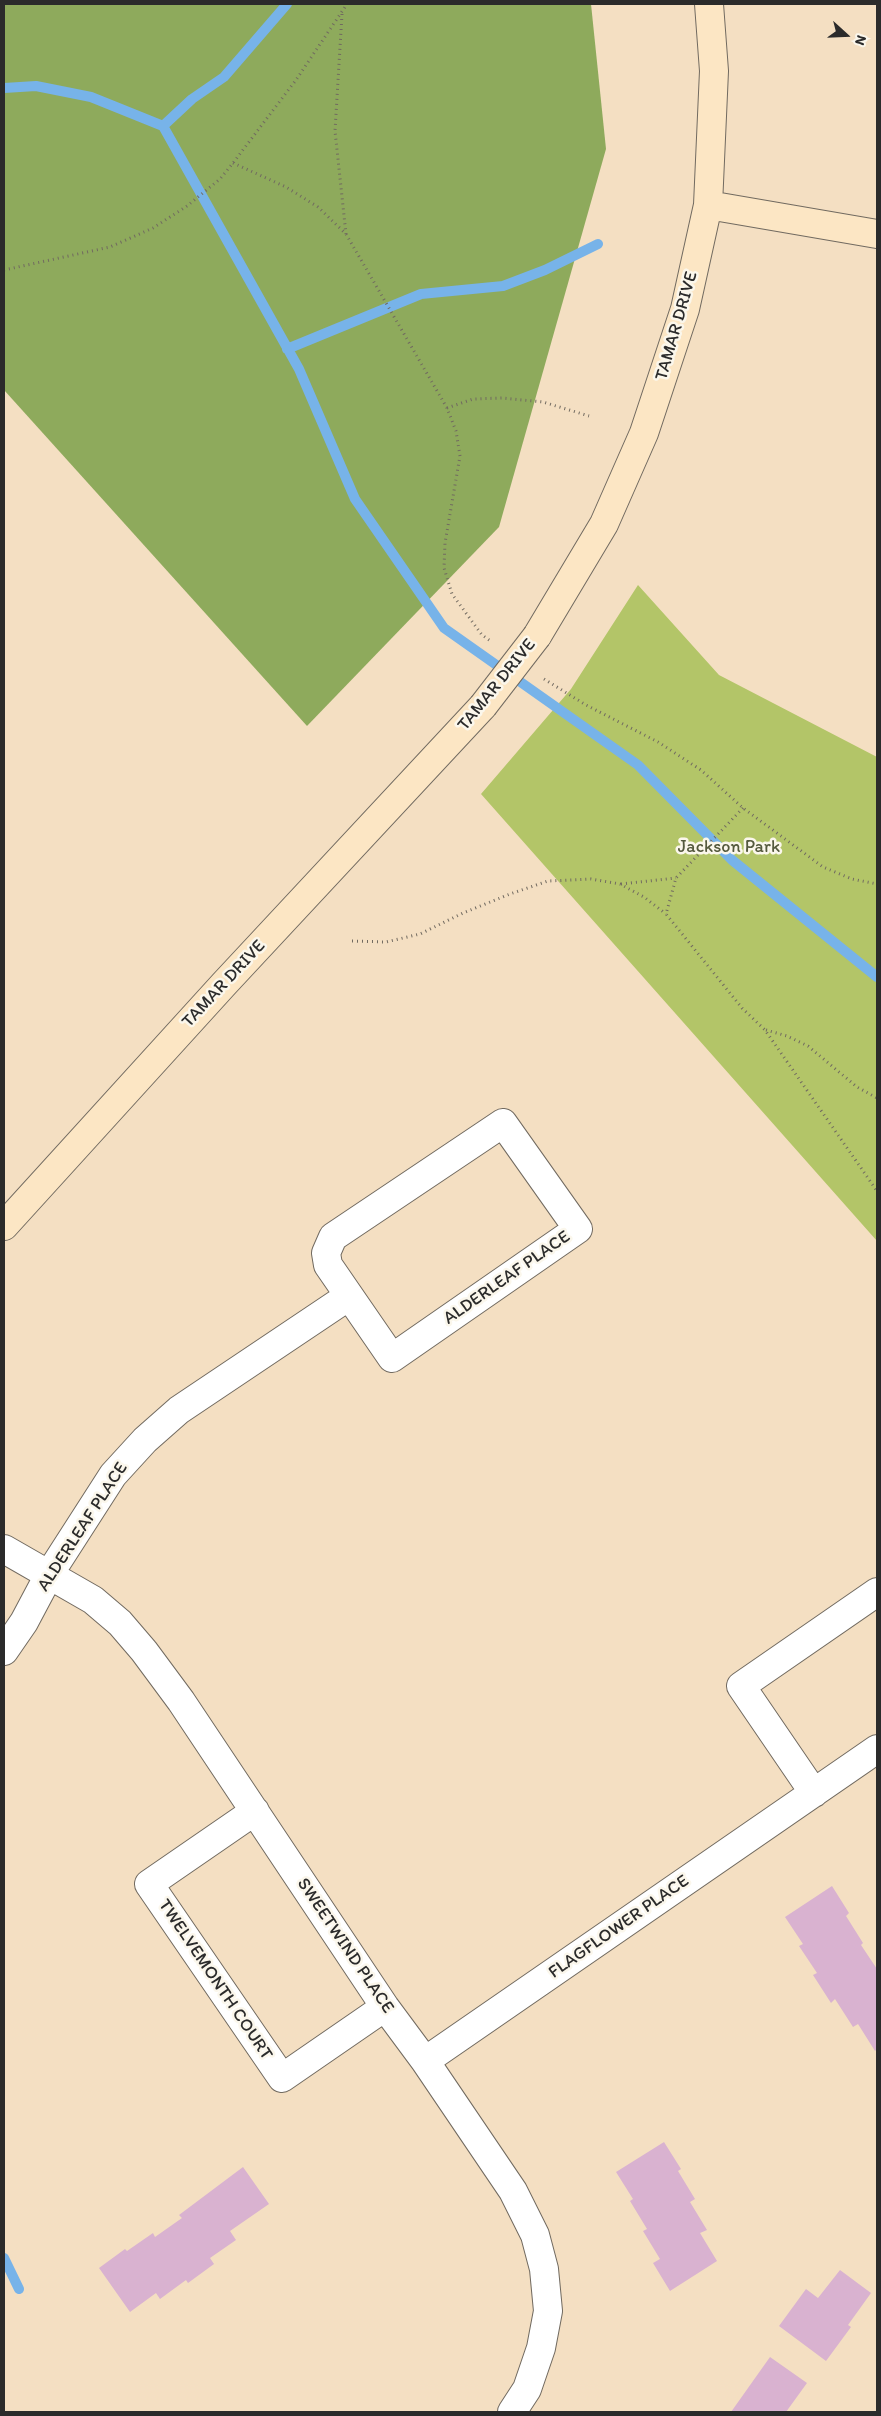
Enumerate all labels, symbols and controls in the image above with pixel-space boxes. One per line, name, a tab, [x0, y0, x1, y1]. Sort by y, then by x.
north arrow	[821, 10, 871, 60]
text: N	[851, 33, 870, 48]
street label: TAMAR DRIVE	[651, 269, 703, 383]
street label: TAMAR DRIVE	[453, 635, 541, 735]
park label: Jackson Park	[678, 836, 780, 858]
street label: TAMAR DRIVE	[178, 936, 270, 1032]
street label: ALDERLEAF PLACE	[440, 1226, 574, 1330]
street label: ALDERLEAF PLACE	[33, 1458, 133, 1596]
street label: FLAGFLOWER PLACE	[545, 1870, 693, 1984]
street label: SWEETWIND PLACE	[292, 1874, 398, 2018]
street label: TWELVEMONTH COURT	[153, 1895, 277, 2065]

